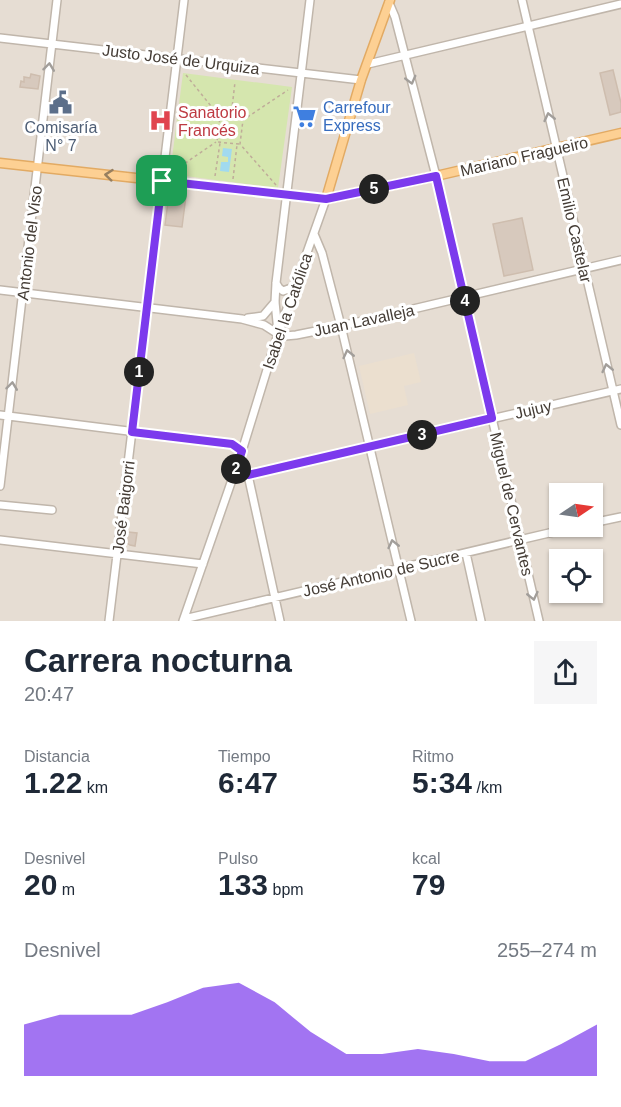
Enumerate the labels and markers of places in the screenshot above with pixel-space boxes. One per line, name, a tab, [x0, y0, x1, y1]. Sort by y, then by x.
public building icon: Comisaría N° 7	[48, 89, 74, 115]
place label: Carrefour Express	[323, 99, 391, 134]
supermarket icon: Carrefour Express	[292, 103, 318, 129]
place label: Sanatorio Francés	[178, 104, 247, 139]
hospital icon: Sanatorio Francés	[147, 108, 173, 134]
place label: Comisaría N° 7	[25, 119, 98, 154]
pin	[136, 155, 187, 206]
pin: 5	[359, 174, 389, 204]
pin: 4	[450, 286, 480, 316]
pin: 1	[124, 357, 154, 387]
pin: 3	[407, 420, 437, 450]
pin: 2	[221, 454, 251, 484]

